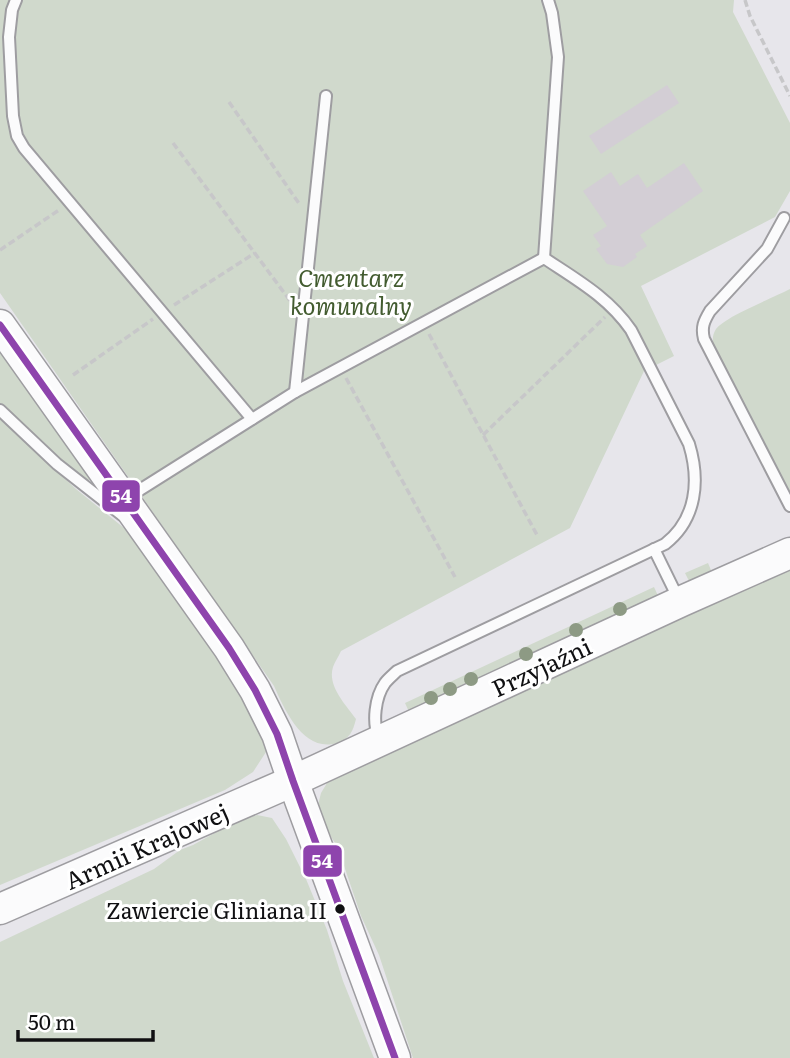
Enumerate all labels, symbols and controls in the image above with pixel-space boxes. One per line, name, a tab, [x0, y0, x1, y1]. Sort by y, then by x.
park label: Cmentarz komunalny	[290, 259, 412, 322]
line badge: 54	[101, 479, 141, 513]
text: 54	[110, 481, 132, 509]
street label: Przyjaźni	[485, 628, 597, 704]
street label: Armii Krajowej	[58, 793, 234, 897]
line badge: 54	[302, 844, 343, 878]
text: 54	[311, 846, 333, 874]
place label: Zawiercie Gliniana II	[106, 893, 327, 926]
marker: Zawiercie Gliniana II	[333, 902, 347, 916]
scale bar	[18, 998, 152, 1042]
text: 50 m	[28, 1005, 75, 1036]

